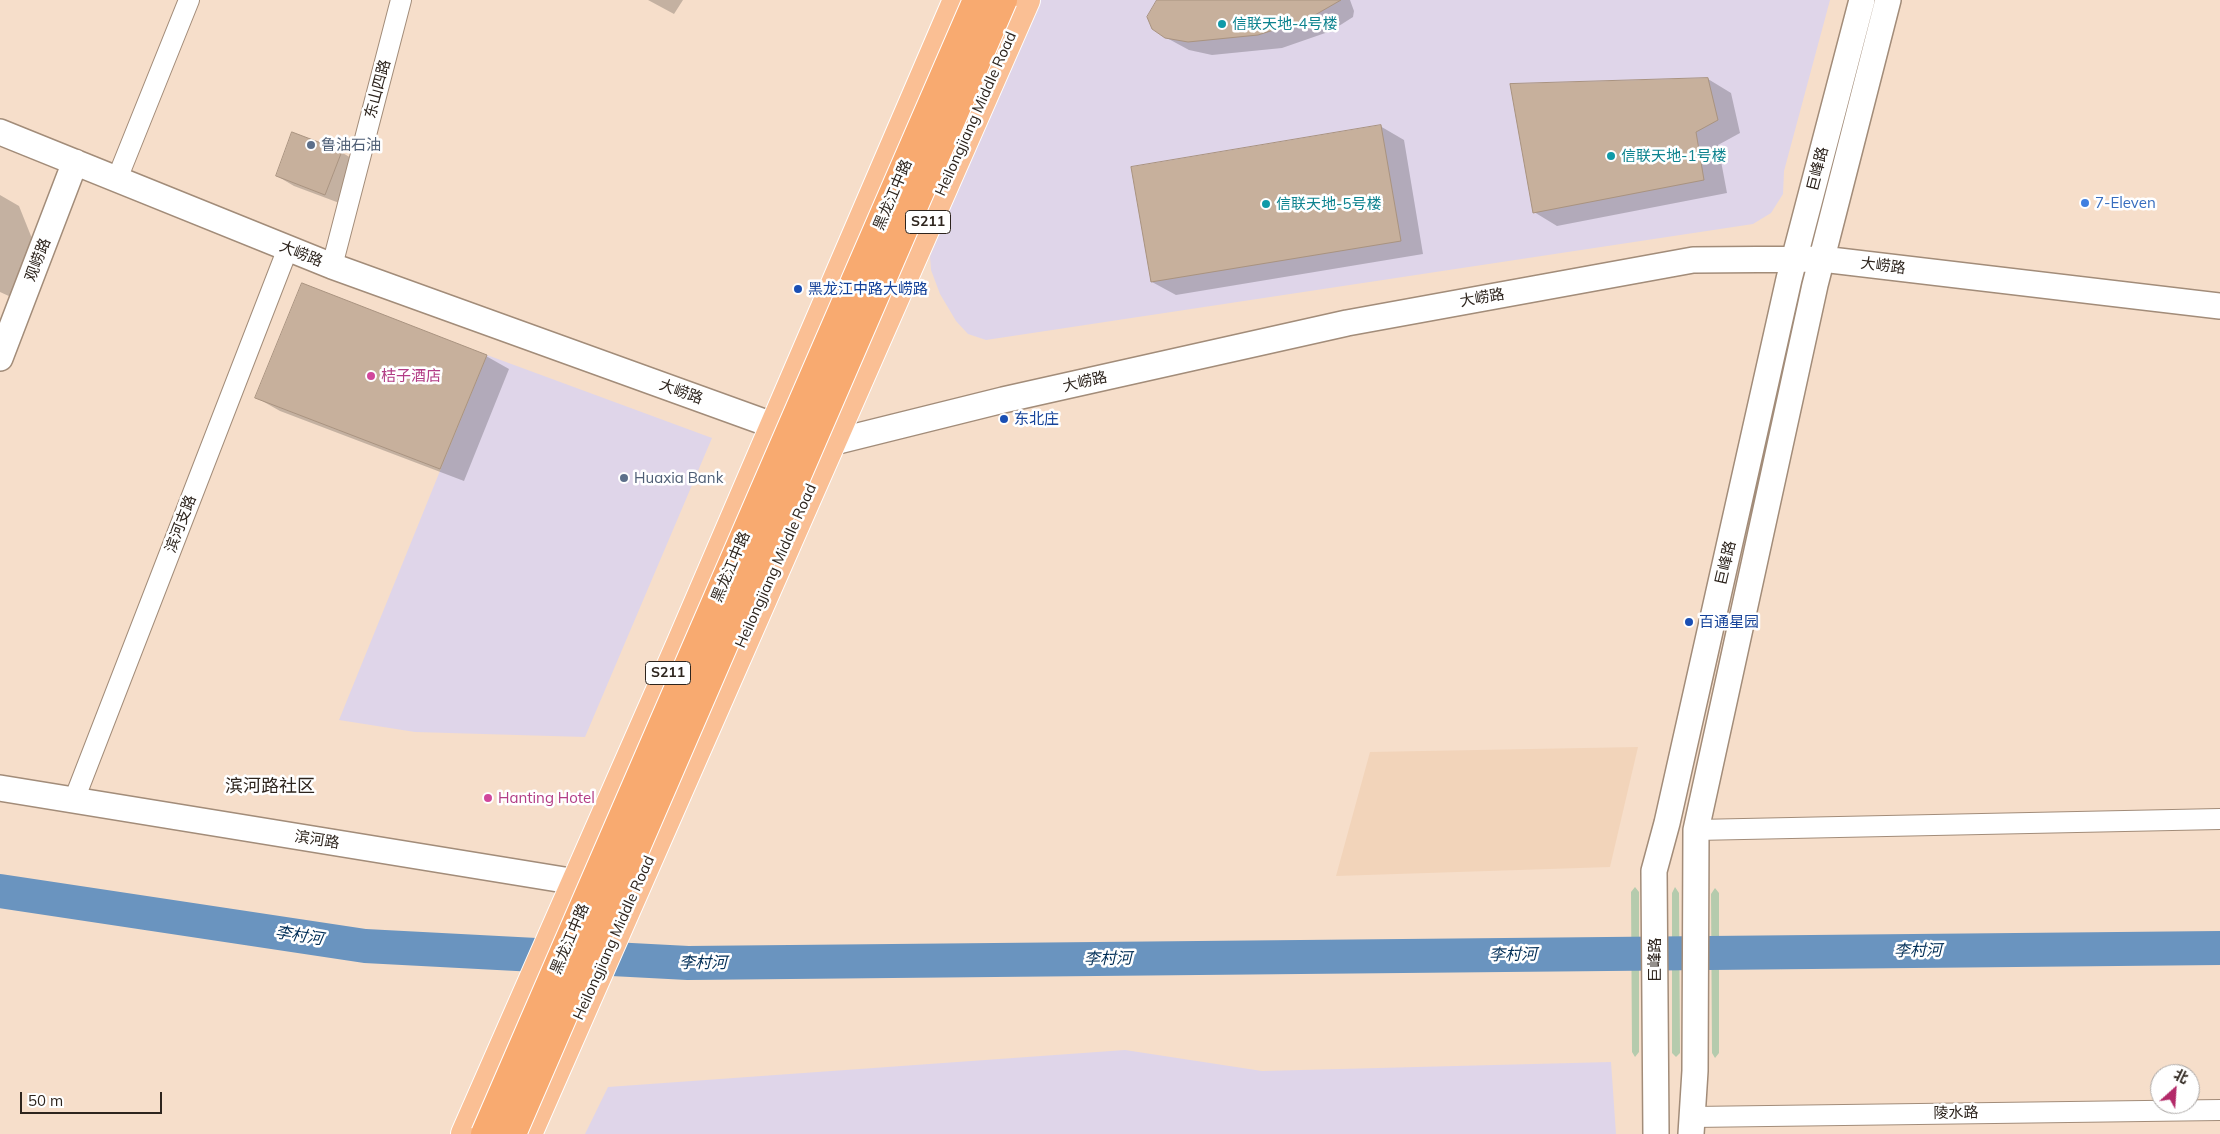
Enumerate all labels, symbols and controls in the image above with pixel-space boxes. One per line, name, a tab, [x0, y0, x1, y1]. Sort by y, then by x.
place label: 信联天地-4号楼	[1232, 15, 1337, 33]
marker: 信联天地-4号楼	[1216, 18, 1228, 30]
street label: Heilongjiang Middle Road	[932, 29, 1020, 199]
street label: 东山四路	[362, 58, 394, 120]
place label: 鲁油石油	[321, 136, 381, 154]
marker: 鲁油石油	[305, 139, 317, 151]
street label: 巨峰路	[1804, 145, 1832, 193]
place label: 信联天地-1号楼	[1621, 147, 1726, 165]
marker: 信联天地-1号楼	[1605, 150, 1617, 162]
street label: 黑龙江中路	[870, 157, 916, 233]
place label: 7-Eleven	[2095, 194, 2156, 212]
place label: 信联天地-5号楼	[1276, 195, 1381, 213]
marker: 7-Eleven	[2079, 197, 2091, 209]
marker: 信联天地-5号楼	[1260, 198, 1272, 210]
road number: S211	[906, 210, 950, 233]
street label: 观崂路	[22, 236, 54, 284]
street label: 大崂路	[277, 237, 325, 271]
street label: 大崂路	[1860, 254, 1906, 278]
place label: 黑龙江中路大崂路	[808, 280, 928, 298]
marker: 黑龙江中路大崂路	[792, 283, 804, 295]
street label: 大崂路	[1458, 285, 1506, 311]
place label: 桔子酒店	[381, 367, 441, 385]
street label: 大崂路	[1061, 368, 1109, 396]
marker: 桔子酒店	[365, 370, 377, 382]
street label: 大崂路	[657, 376, 705, 408]
place label: 东北庄	[1014, 410, 1059, 428]
marker: 东北庄	[998, 413, 1010, 425]
place label: Huaxia Bank	[634, 469, 723, 487]
marker: Huaxia Bank	[618, 472, 630, 484]
street label: Heilongjiang Middle Road	[732, 481, 820, 651]
street label: 滨河支路	[162, 493, 200, 555]
street label: 黑龙江中路	[708, 529, 754, 605]
street label: 巨峰路	[1712, 539, 1740, 587]
place label: 百通星园	[1699, 613, 1759, 631]
marker: 百通星园	[1683, 616, 1695, 628]
road number: S211	[646, 661, 690, 684]
district label: 滨河路社区	[225, 776, 315, 798]
place label: Hanting Hotel	[498, 789, 595, 807]
marker: Hanting Hotel	[482, 792, 494, 804]
street label: 滨河路	[293, 828, 341, 852]
street label: Heilongjiang Middle Road	[570, 853, 658, 1023]
street label: 黑龙江中路	[547, 901, 593, 977]
water label: 李村河	[274, 923, 324, 949]
street label: 巨峰路	[1646, 938, 1664, 982]
water label: 李村河	[1894, 941, 1942, 961]
water label: 李村河	[1489, 945, 1537, 965]
water label: 李村河	[1084, 949, 1132, 969]
water label: 李村河	[679, 953, 727, 973]
north arrow	[2150, 1064, 2200, 1114]
text: 北	[2171, 1065, 2191, 1088]
scale bar	[22, 1082, 165, 1114]
text: 50 m	[28, 1091, 63, 1110]
street label: 陵水路	[1933, 1104, 1979, 1122]

